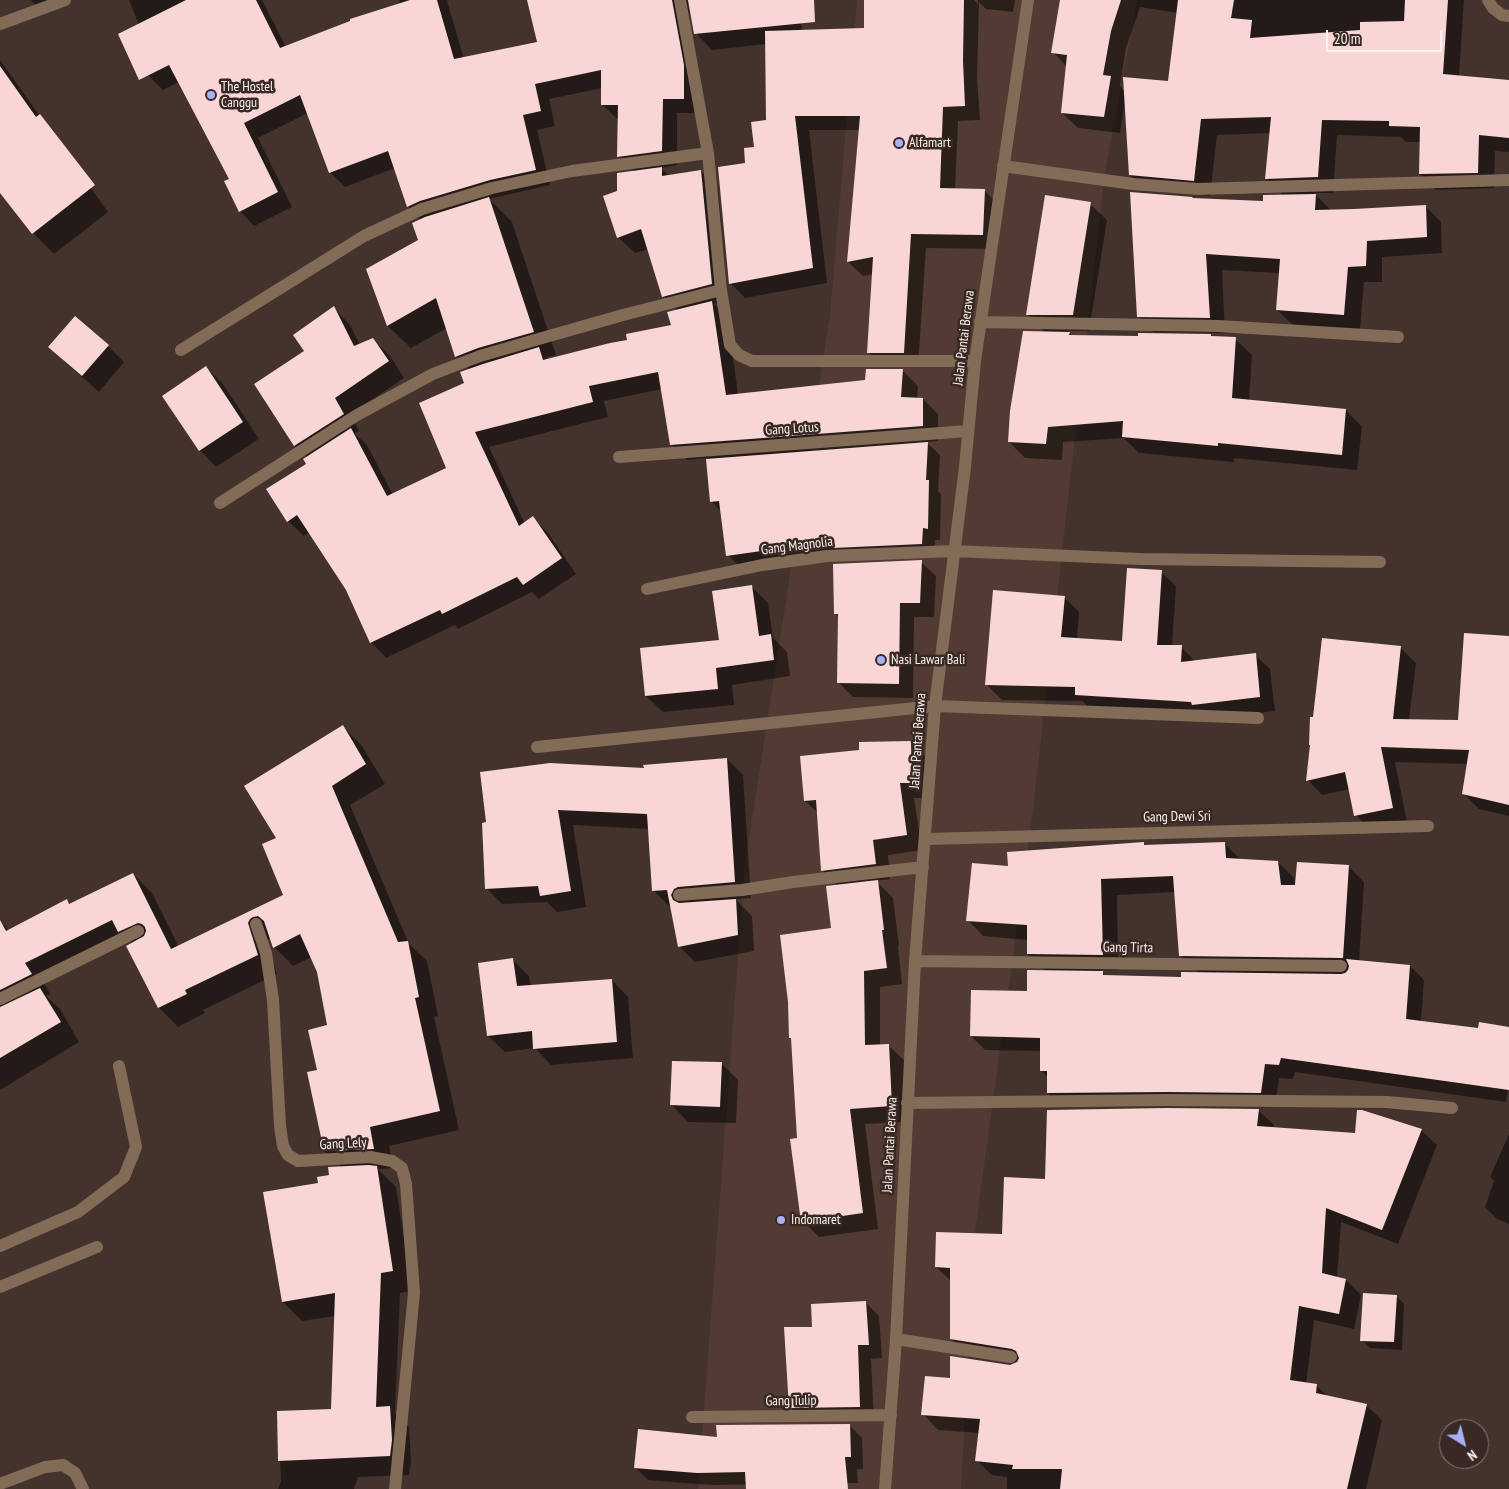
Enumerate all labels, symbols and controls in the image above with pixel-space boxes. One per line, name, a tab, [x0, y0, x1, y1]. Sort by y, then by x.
scale bar	[1329, 20, 1445, 52]
text: 20 m	[1334, 29, 1360, 48]
place label: The Hostel Canggu	[221, 79, 273, 111]
marker: The Hostel Canggu	[205, 89, 217, 101]
place label: Alfamart	[909, 135, 951, 151]
marker: Alfamart	[893, 137, 905, 149]
street label: Jalan Pantai Berawa	[950, 289, 978, 387]
street label: Gang Lotus	[765, 419, 819, 439]
street label: Gang Magnolia	[760, 533, 834, 559]
place label: Nasi Lawar Bali	[891, 652, 965, 668]
marker: Nasi Lawar Bali	[875, 654, 887, 666]
street label: Jalan Pantai Berawa	[906, 693, 930, 789]
street label: Gang Dewi Sri	[1143, 808, 1211, 826]
street label: Gang Tirta	[1103, 939, 1153, 957]
street label: Jalan Pantai Berawa	[879, 1097, 901, 1193]
street label: Gang Lely	[319, 1134, 367, 1154]
place label: Indomaret	[791, 1212, 841, 1228]
marker: Indomaret	[775, 1214, 787, 1226]
street label: Gang Tulip	[765, 1392, 817, 1410]
north arrow	[1439, 1419, 1489, 1469]
text: N	[1464, 1446, 1481, 1465]

